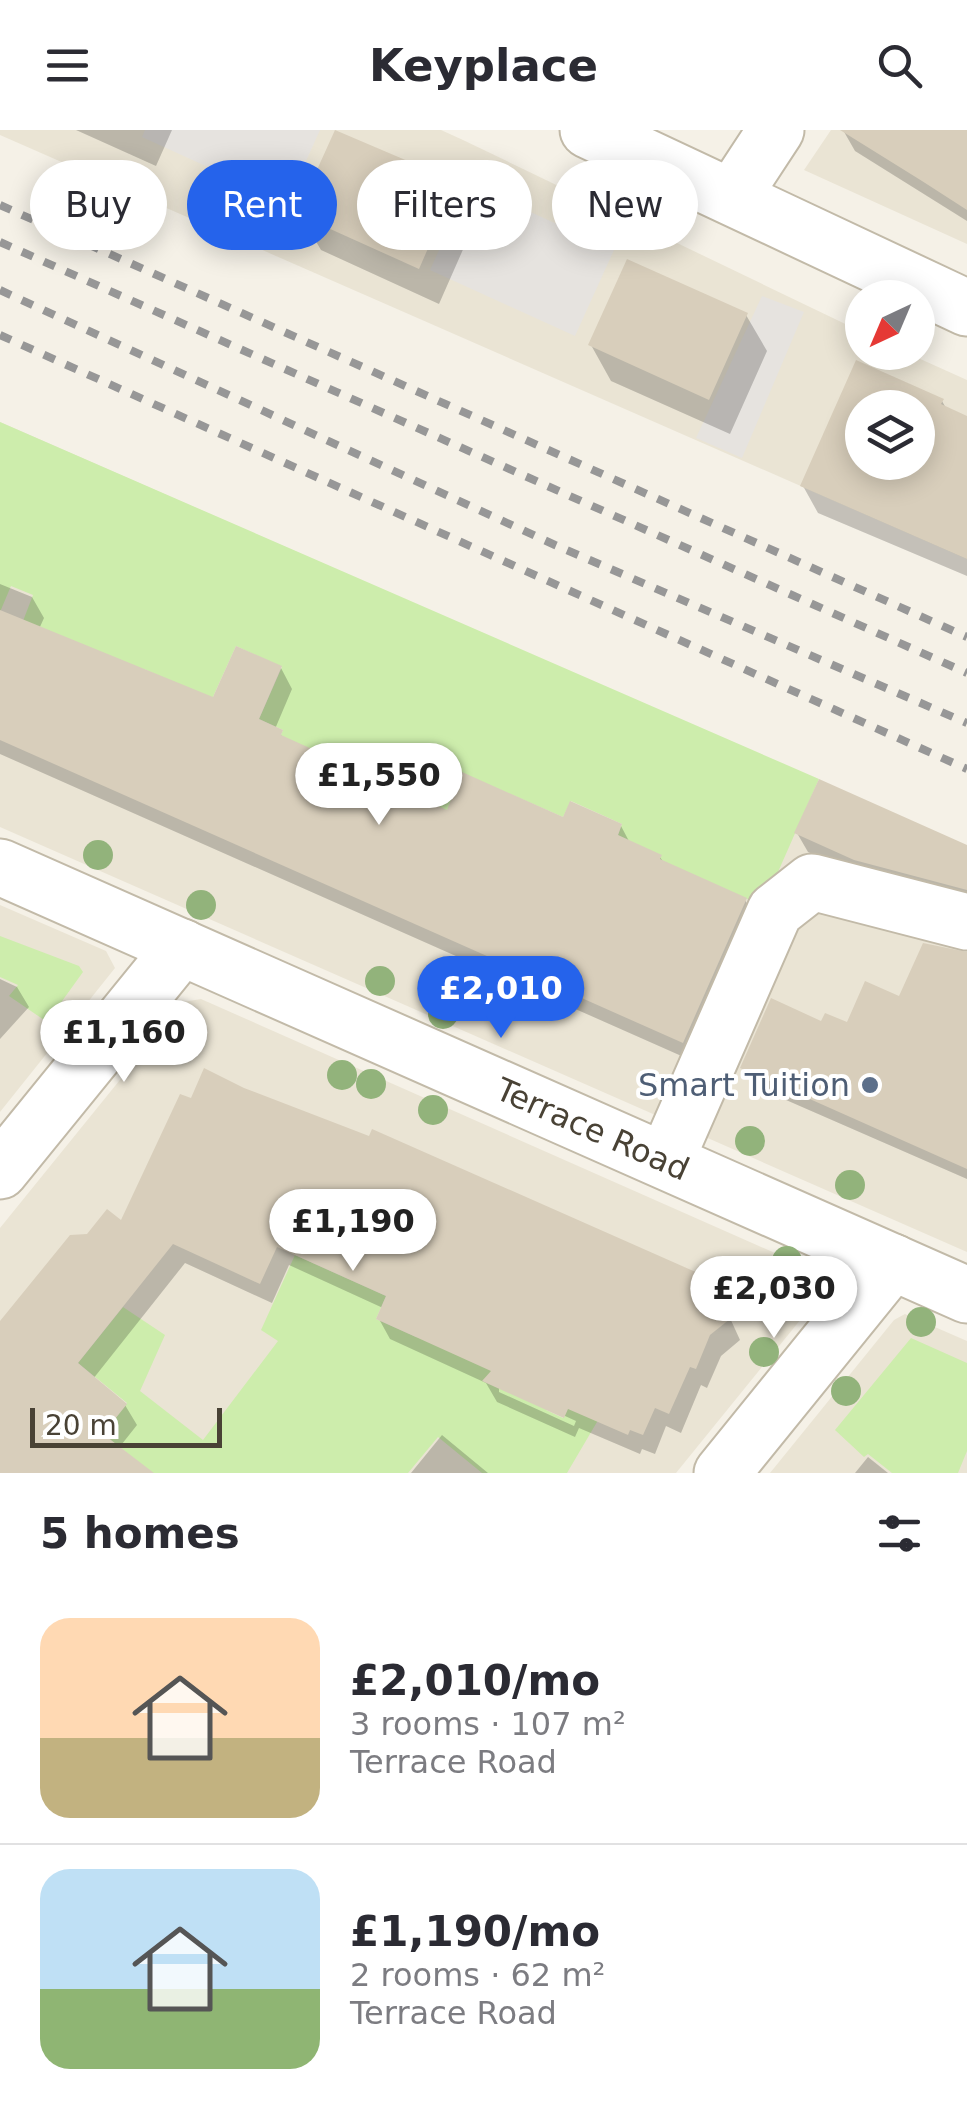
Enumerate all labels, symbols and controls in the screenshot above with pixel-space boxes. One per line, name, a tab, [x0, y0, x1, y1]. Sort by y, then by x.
icon: menu	[40, 38, 95, 93]
icon: search	[872, 38, 927, 93]
text: Keyplace	[369, 39, 598, 92]
chip: Buy	[30, 160, 167, 250]
chip: Rent	[187, 160, 337, 250]
chip: Filters	[357, 160, 532, 250]
chip: New	[552, 160, 698, 250]
north arrow	[845, 280, 935, 370]
map controls	[845, 280, 935, 480]
button: layers	[845, 390, 935, 480]
pin: £1,550	[298, 743, 460, 828]
text: £1,550	[317, 756, 441, 794]
pin: £2,010	[420, 956, 582, 1041]
text: £2,010	[439, 969, 563, 1007]
pin: £1,160	[43, 1000, 205, 1085]
text: £1,160	[62, 1013, 186, 1051]
place label: Smart Tuition	[638, 1066, 850, 1104]
street label: Terrace Road	[489, 1070, 695, 1189]
marker: Smart Tuition	[859, 1074, 881, 1096]
pin: £1,190	[272, 1189, 434, 1274]
text: £1,190	[291, 1202, 415, 1240]
pin: £2,030	[693, 1256, 855, 1341]
text: £2,030	[712, 1269, 836, 1307]
scale bar	[30, 1403, 222, 1448]
text: 20 m	[45, 1409, 117, 1442]
icon: filters	[872, 1506, 927, 1561]
text: 5 homes	[40, 1509, 240, 1558]
text: £2,010/mo	[350, 1656, 600, 1705]
icon: home	[120, 1658, 240, 1778]
text: 3 rooms · 107 m²	[350, 1705, 626, 1743]
text: Terrace Road	[350, 1743, 557, 1781]
text: £1,190/mo	[350, 1907, 600, 1956]
icon: home	[120, 1909, 240, 2029]
text: 2 rooms · 62 m²	[350, 1956, 605, 1994]
text: Terrace Road	[350, 1994, 557, 2032]

